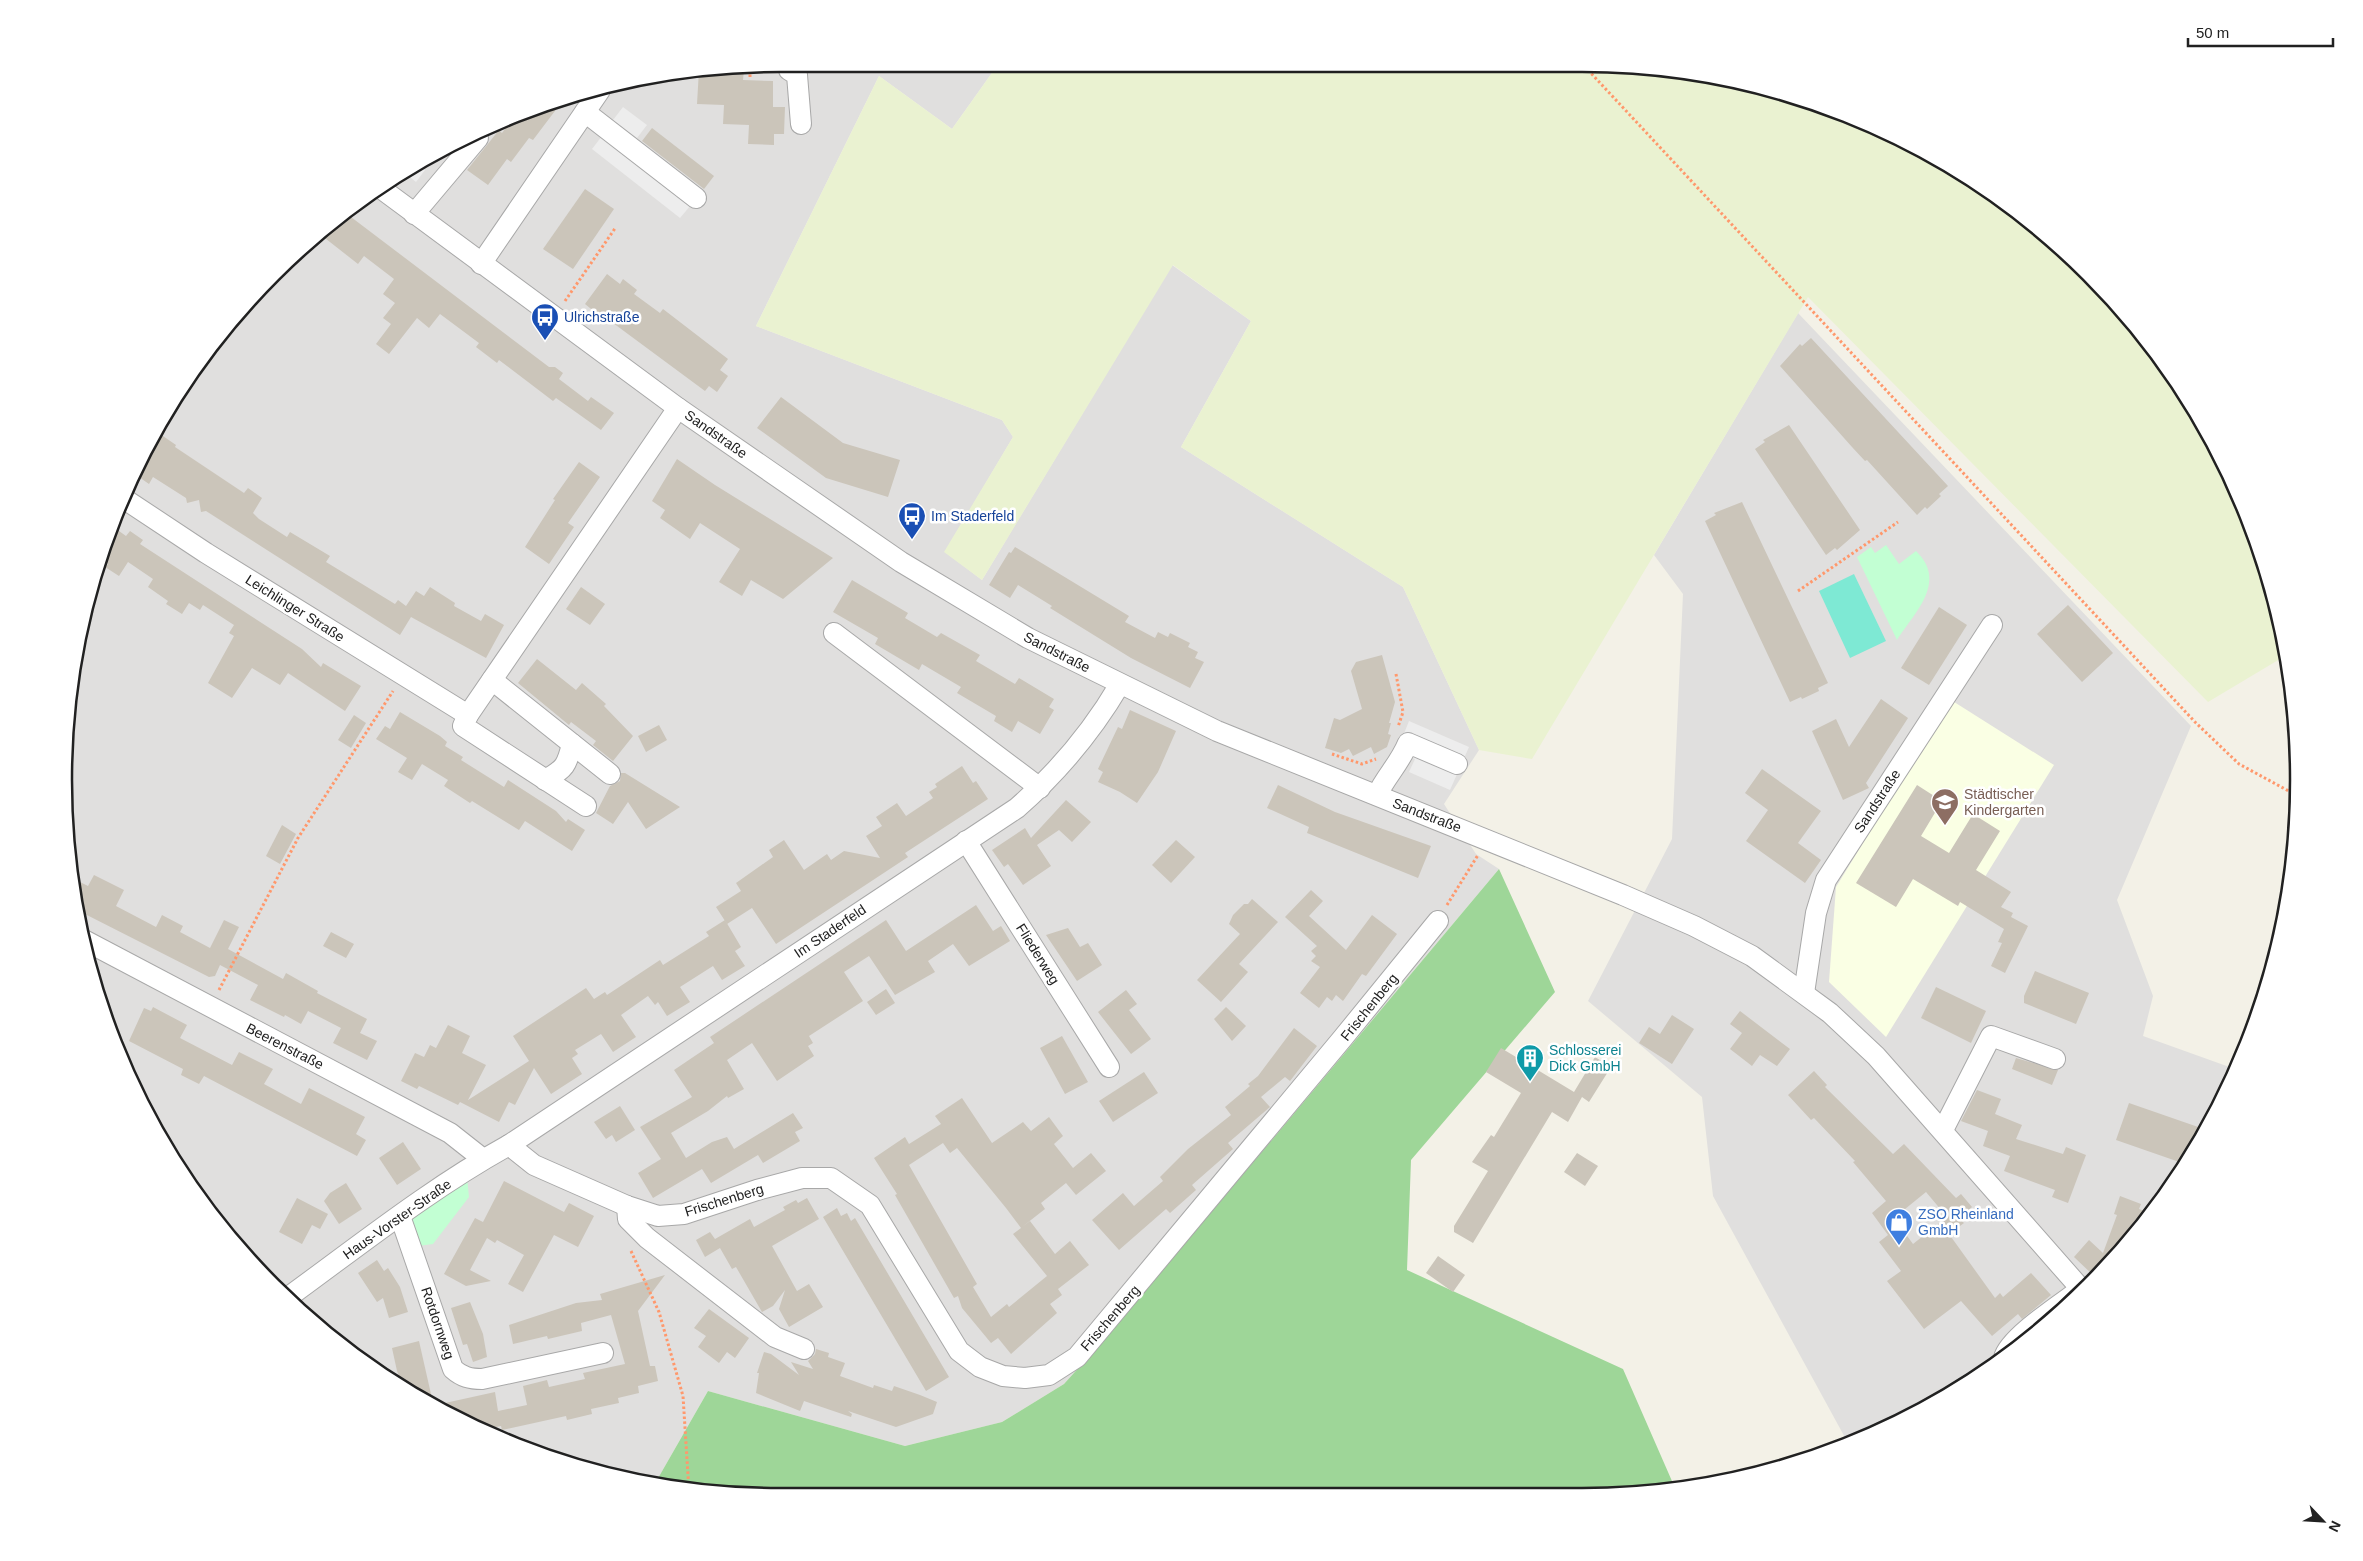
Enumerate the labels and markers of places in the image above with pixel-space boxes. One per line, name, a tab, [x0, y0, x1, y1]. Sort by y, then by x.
bus stop icon: Ulrichstraße	[530, 302, 560, 341]
place label: Ulrichstraße	[564, 309, 640, 325]
bus stop icon: Im Staderfeld	[897, 501, 927, 540]
place label: Im Staderfeld	[931, 508, 1014, 524]
place label: Städtischer Kindergarten	[1964, 786, 2044, 818]
school or university icon: Städtischer Kindergarten	[1930, 787, 1960, 826]
place label: Schlosserei Dick GmbH	[1549, 1042, 1621, 1074]
building icon: Schlosserei Dick GmbH	[1515, 1043, 1545, 1082]
place label: ZSO Rheinland GmbH	[1918, 1206, 2014, 1238]
shop icon: ZSO Rheinland GmbH	[1884, 1207, 1914, 1246]

